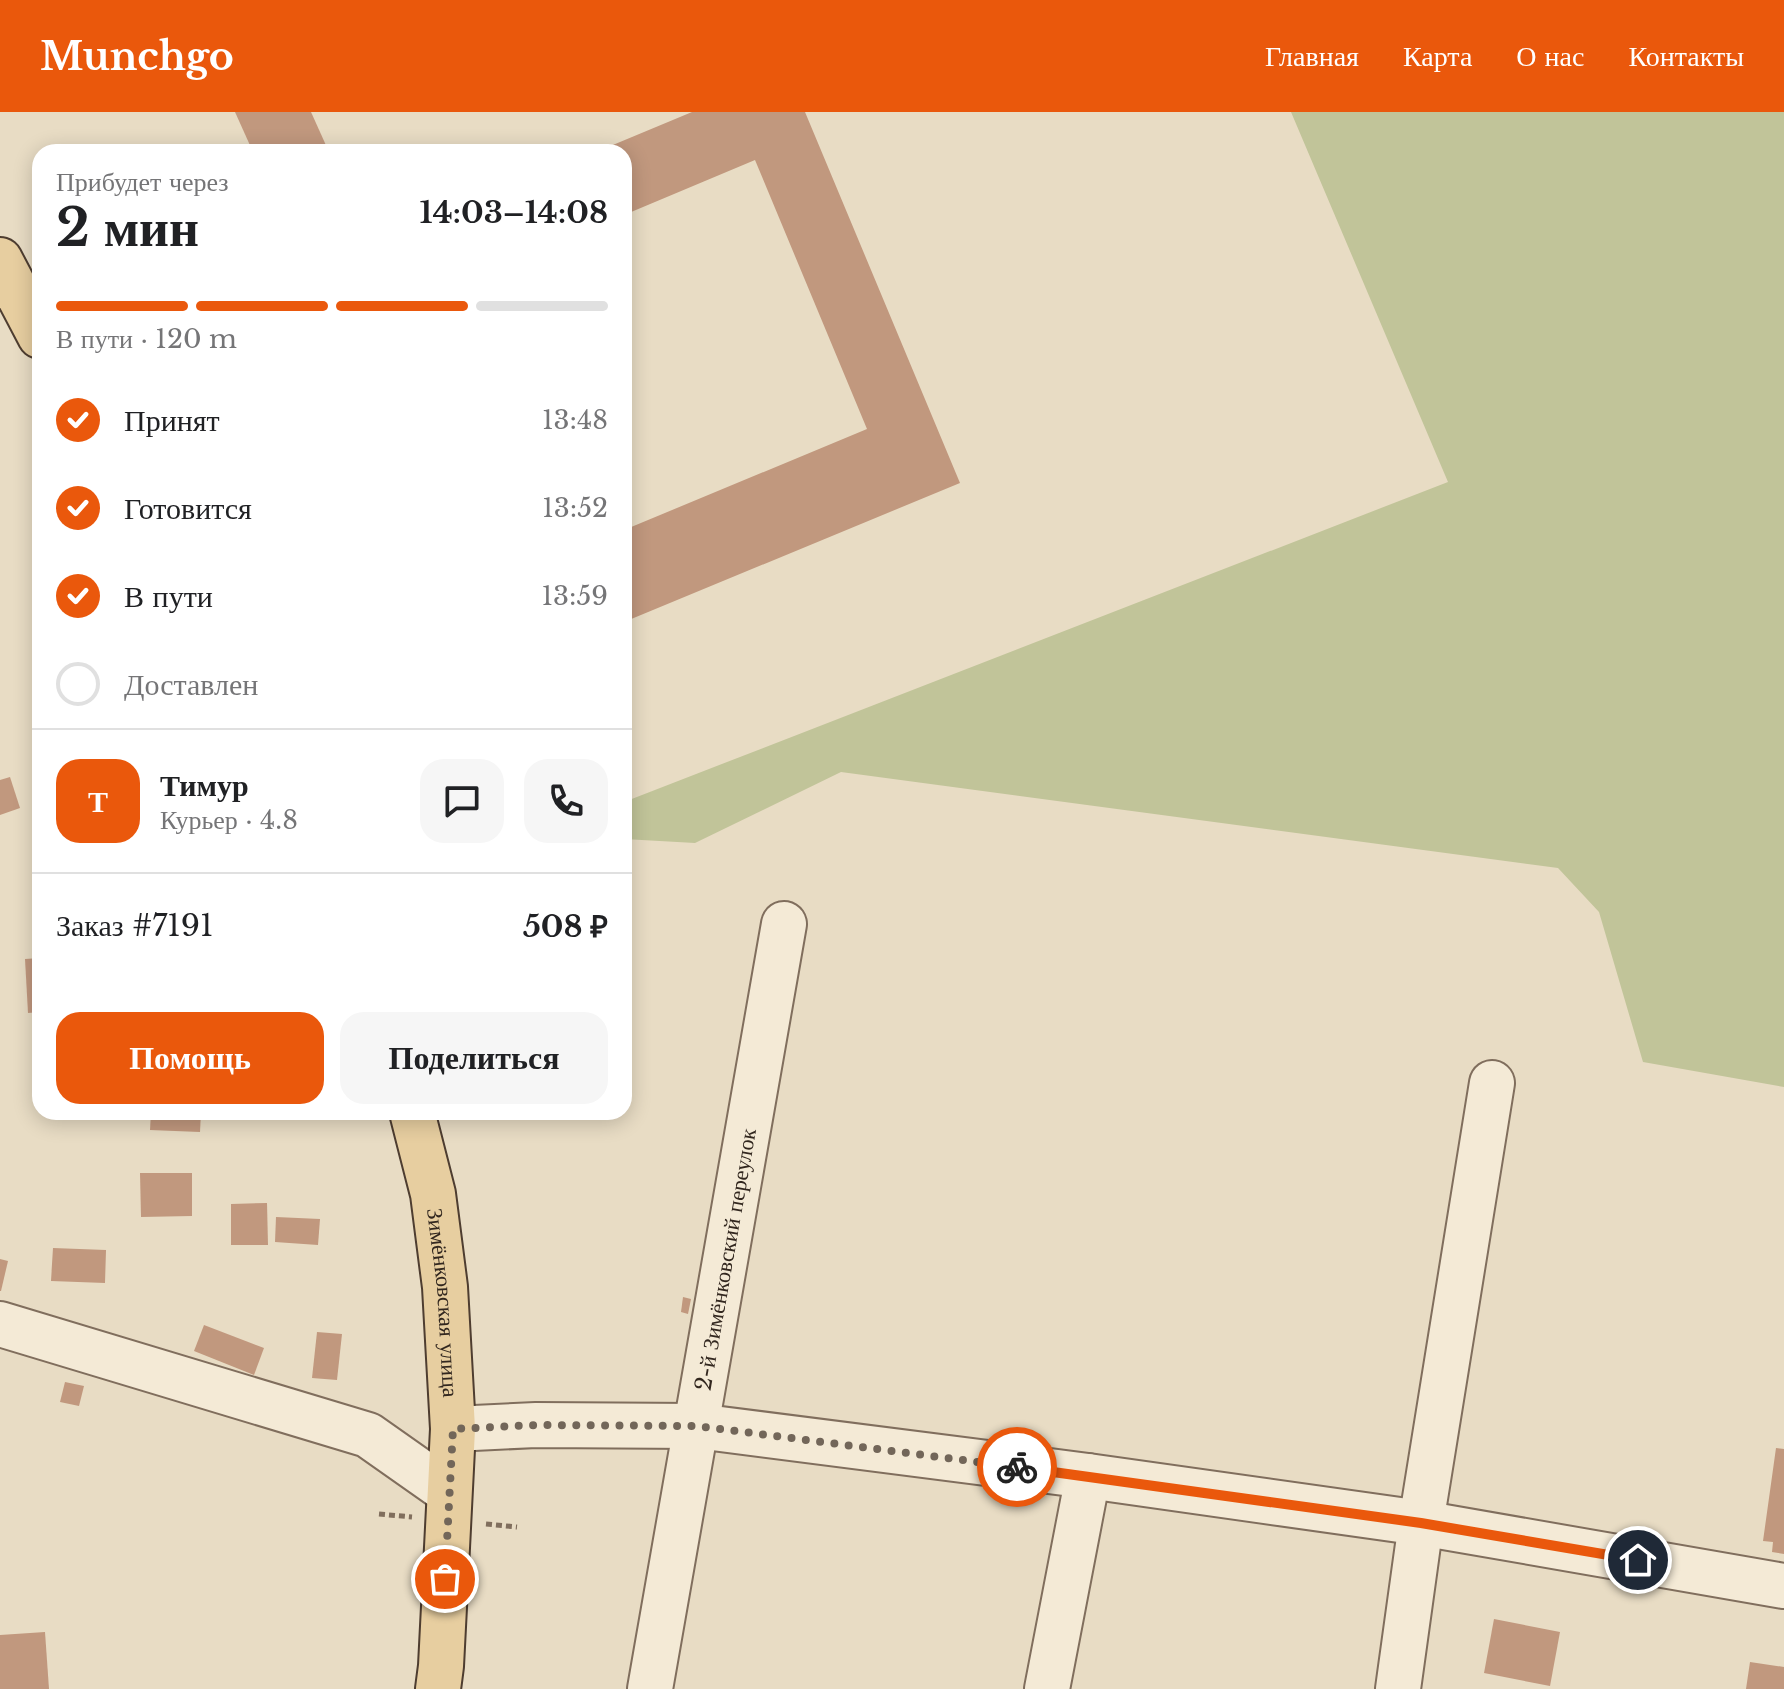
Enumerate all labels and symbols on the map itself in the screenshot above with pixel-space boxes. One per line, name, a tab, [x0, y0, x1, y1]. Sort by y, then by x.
street label: 2-й Зимёнковский переулок	[689, 1126, 762, 1393]
street label: Зимёнковская улица	[421, 1207, 464, 1398]
courier	[977, 1427, 1057, 1507]
pin	[1604, 1526, 1672, 1594]
pin	[411, 1545, 479, 1613]

